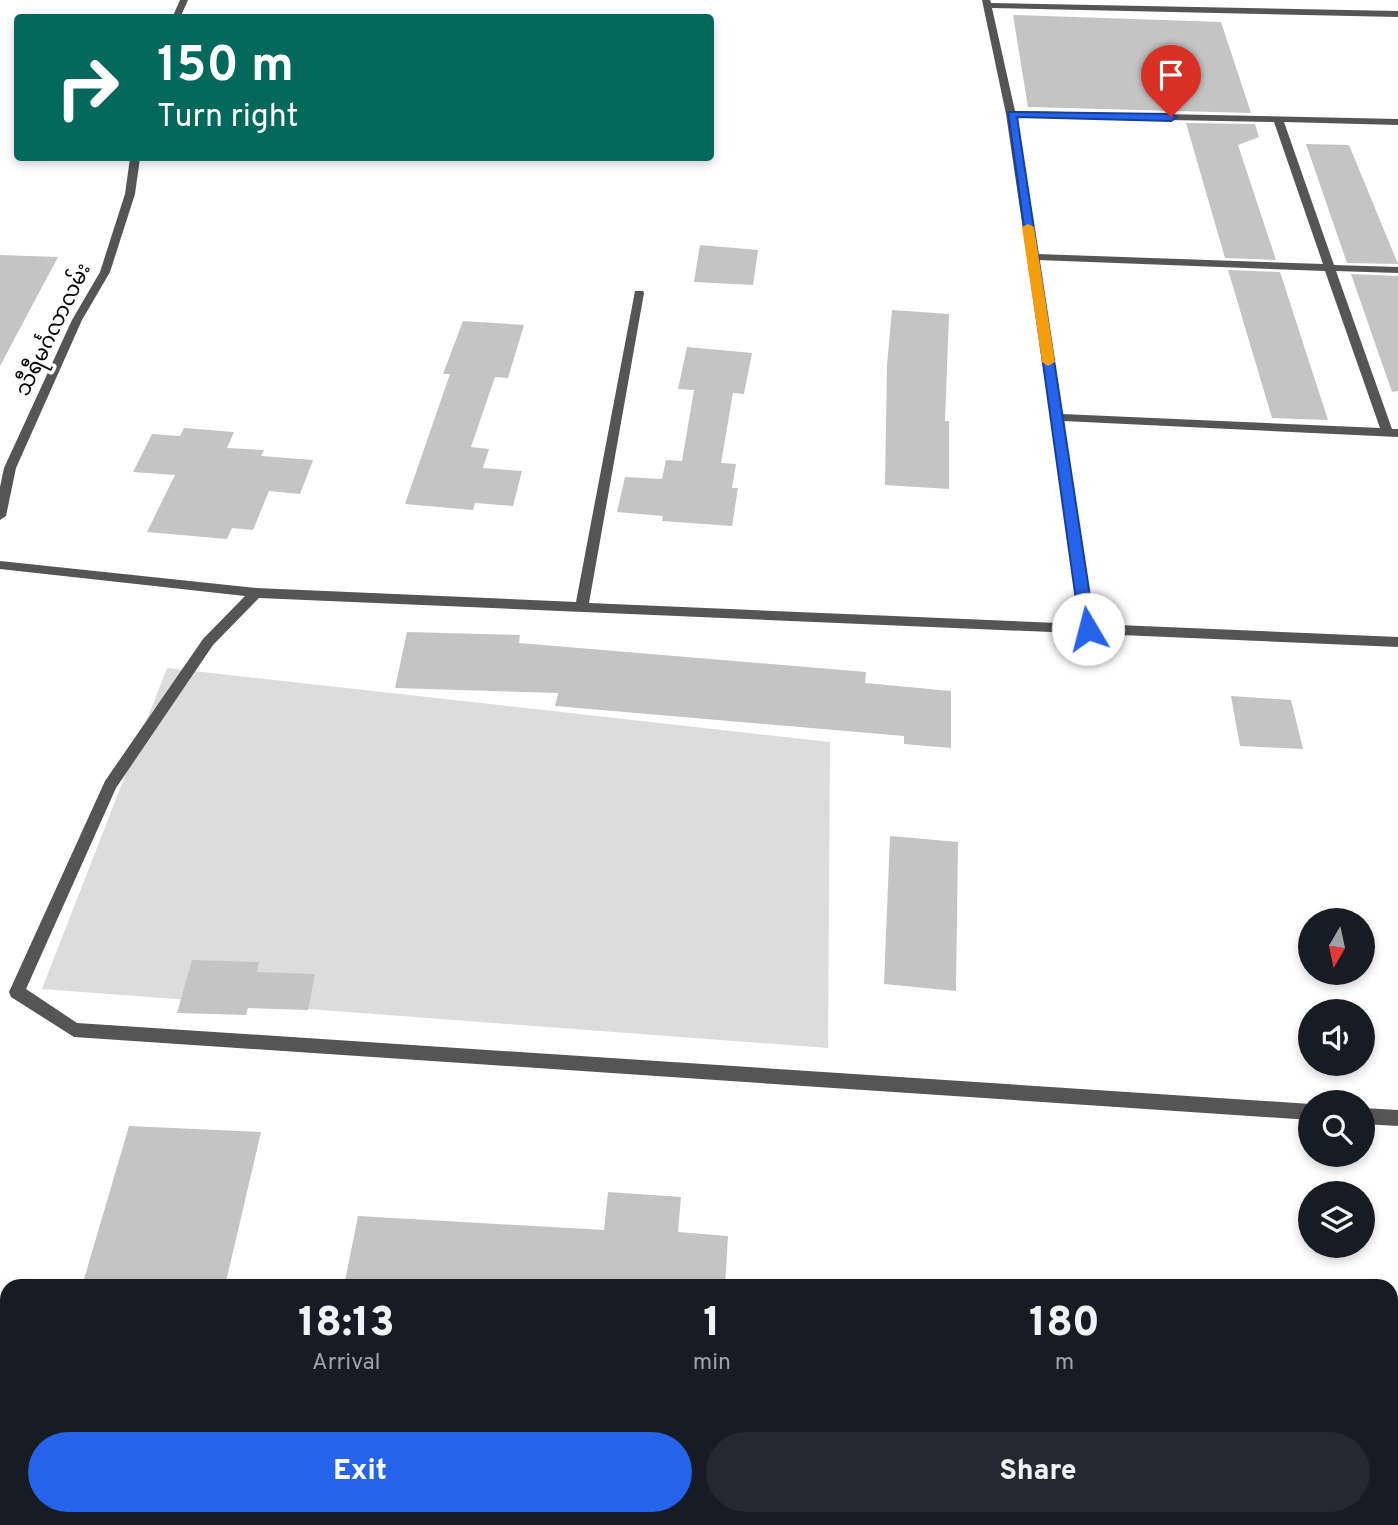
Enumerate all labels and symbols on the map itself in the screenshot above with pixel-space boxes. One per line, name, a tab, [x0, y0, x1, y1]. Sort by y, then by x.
pin	[1141, 45, 1201, 117]
street label: သီရီမင်္ဂလာလမ်း	[7, 257, 100, 402]
position arrow	[1051, 592, 1125, 666]
north arrow	[1298, 908, 1376, 985]

